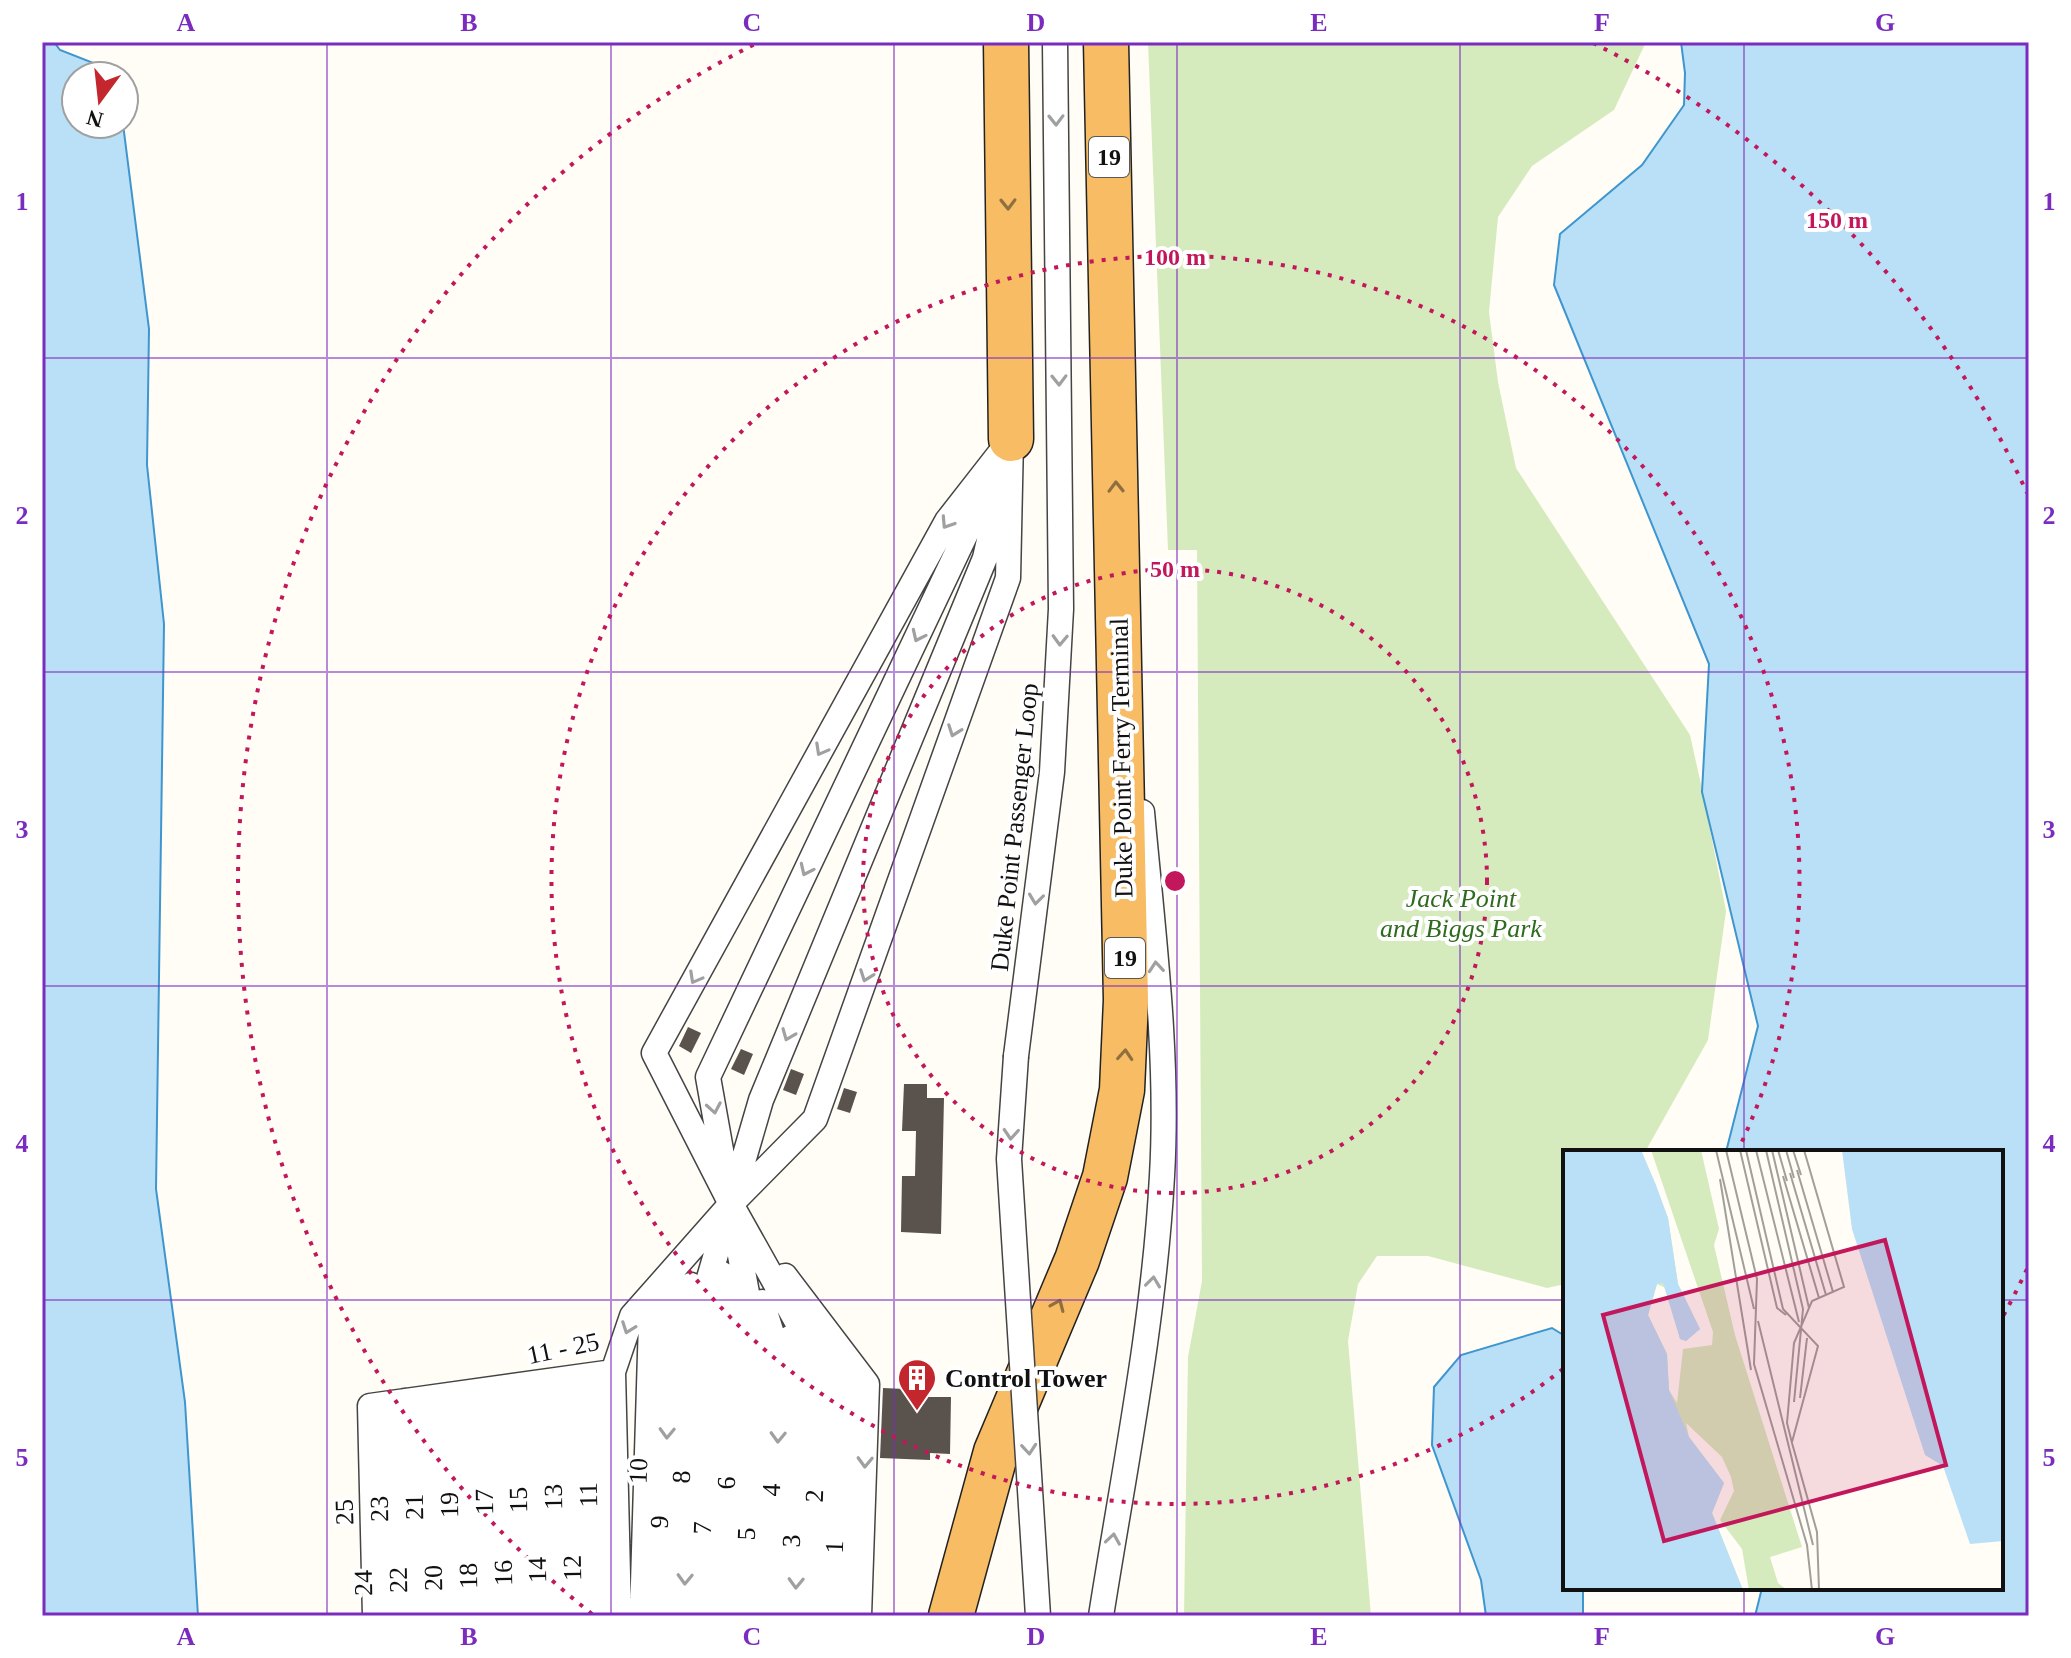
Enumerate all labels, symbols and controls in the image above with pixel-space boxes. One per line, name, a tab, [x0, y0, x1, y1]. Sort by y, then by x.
text: A	[177, 8, 196, 37]
text: B	[460, 8, 478, 37]
text: C	[743, 8, 761, 37]
text: D	[1027, 8, 1045, 37]
text: E	[1310, 8, 1328, 37]
text: F	[1594, 8, 1610, 37]
text: G	[1875, 8, 1895, 37]
north arrow	[60, 60, 140, 140]
text: N	[84, 105, 106, 133]
one-way arrow	[1047, 114, 1065, 127]
road number: 19	[1089, 137, 1129, 177]
text: 1	[16, 187, 29, 216]
text: 1	[2043, 187, 2056, 216]
one-way arrow	[999, 198, 1017, 211]
text: 150 m	[1806, 207, 1868, 233]
text: 100 m	[1144, 244, 1206, 270]
one-way arrow	[1050, 374, 1067, 387]
one-way arrow	[1107, 480, 1125, 493]
text: 2	[16, 501, 29, 530]
text: 2	[2043, 501, 2056, 530]
one-way arrow	[942, 514, 957, 529]
text: 50 m	[1150, 556, 1200, 582]
street label: Duke Point Ferry Terminal	[1105, 618, 1138, 898]
one-way arrow	[912, 627, 928, 642]
one-way arrow	[1052, 634, 1069, 647]
street label: Duke Point Passenger Loop	[985, 682, 1044, 973]
one-way arrow	[947, 723, 963, 737]
one-way arrow	[815, 741, 831, 756]
text: 3	[16, 815, 29, 844]
text: 3	[2043, 815, 2056, 844]
one-way arrow	[800, 862, 816, 877]
centre of rings	[1161, 867, 1189, 895]
park label: Jack Point and Biggs Park	[1380, 884, 1542, 943]
one-way arrow	[1028, 892, 1045, 906]
road number: 19	[1105, 938, 1145, 978]
one-way arrow	[1148, 960, 1165, 973]
one-way arrow	[860, 968, 876, 982]
one-way arrow	[689, 969, 705, 983]
one-way arrow	[781, 1027, 798, 1041]
one-way arrow	[1116, 1048, 1133, 1061]
one-way arrow	[704, 1101, 721, 1115]
one-way arrow	[1003, 1128, 1020, 1141]
text: 4	[16, 1129, 29, 1158]
text: 4	[2043, 1129, 2056, 1158]
inset map	[1563, 1150, 2003, 1590]
one-way arrow	[1144, 1275, 1161, 1289]
one-way arrow	[1049, 1299, 1065, 1313]
one-way arrow	[622, 1320, 638, 1334]
street label: 11 - 25	[525, 1327, 602, 1370]
building icon: Control Tower	[896, 1357, 938, 1412]
place label: Control Tower	[945, 1364, 1107, 1393]
one-way arrow	[659, 1427, 676, 1440]
one-way arrow	[769, 1431, 786, 1444]
text: 5	[16, 1443, 29, 1472]
one-way arrow	[1020, 1443, 1037, 1456]
text: 5	[2043, 1443, 2056, 1472]
one-way arrow	[856, 1456, 873, 1469]
street label: 10	[624, 1458, 653, 1485]
street label: 8	[667, 1470, 696, 1484]
street label: 6	[712, 1476, 741, 1490]
street label: 11	[574, 1482, 603, 1508]
street label: 4	[757, 1483, 786, 1497]
street label: 13	[539, 1484, 568, 1510]
street label: 15	[504, 1487, 533, 1513]
street label: 17	[470, 1489, 499, 1515]
street label: 2	[800, 1489, 829, 1503]
street label: 19	[435, 1492, 464, 1518]
street label: 21	[400, 1494, 429, 1520]
street label: 23	[365, 1496, 394, 1522]
street label: 25	[330, 1498, 359, 1525]
street label: 9	[645, 1515, 674, 1529]
street label: 7	[688, 1521, 717, 1535]
street label: 5	[732, 1527, 761, 1541]
one-way arrow	[1104, 1532, 1121, 1546]
street label: 3	[777, 1534, 806, 1548]
street label: 1	[820, 1540, 849, 1554]
street label: 12	[558, 1555, 587, 1581]
street label: 14	[523, 1557, 552, 1583]
street label: 16	[489, 1560, 518, 1586]
street label: 18	[454, 1563, 483, 1589]
street label: 20	[419, 1565, 448, 1591]
street label: 22	[384, 1567, 413, 1593]
street label: 24	[349, 1570, 378, 1596]
one-way arrow	[676, 1573, 693, 1586]
one-way arrow	[787, 1577, 804, 1590]
text: A	[177, 1622, 196, 1651]
text: B	[460, 1622, 478, 1651]
text: C	[743, 1622, 761, 1651]
text: D	[1027, 1622, 1045, 1651]
text: E	[1310, 1622, 1328, 1651]
text: F	[1594, 1622, 1610, 1651]
text: G	[1875, 1622, 1895, 1651]

